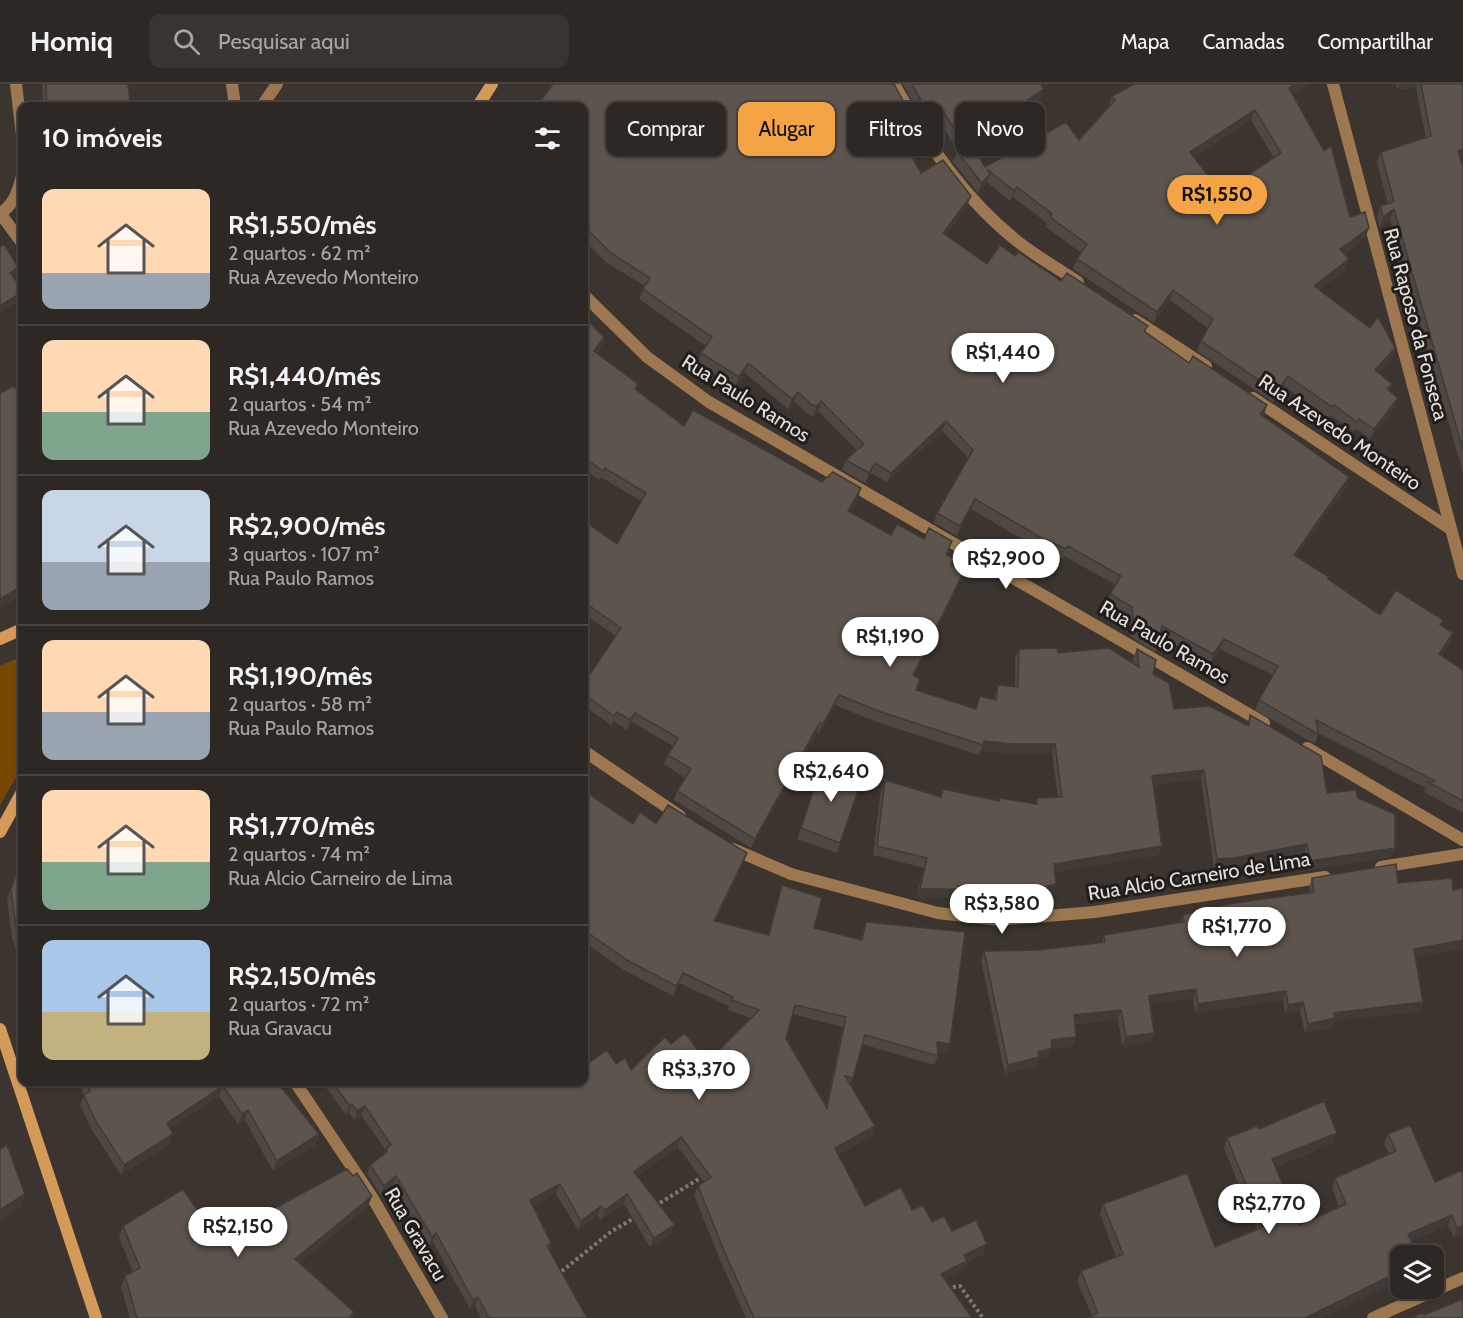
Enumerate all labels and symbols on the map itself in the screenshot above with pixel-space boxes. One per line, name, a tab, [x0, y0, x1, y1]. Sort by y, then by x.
pin: R$1,550	[1162, 175, 1272, 226]
street label: Rua Raposo da Fonseca	[1379, 225, 1453, 423]
pin: R$1,440	[948, 333, 1058, 384]
street label: Rua Paulo Ramos	[678, 349, 814, 447]
street label: Rua Azevedo Monteiro	[1254, 369, 1426, 495]
pin: R$2,900	[951, 539, 1061, 590]
street label: Rua Paulo Ramos	[1096, 595, 1234, 689]
pin: R$1,190	[835, 617, 945, 668]
pin: R$2,640	[776, 752, 886, 803]
street label: Rua Alcio Carneiro de Lima	[1086, 847, 1312, 905]
pin: R$3,580	[947, 884, 1057, 935]
pin: R$1,770	[1182, 907, 1292, 958]
pin: R$3,370	[644, 1050, 754, 1101]
street label: Rua Gravacu	[380, 1183, 452, 1285]
pin: R$2,770	[1214, 1184, 1324, 1235]
pin: R$2,150	[183, 1207, 293, 1258]

